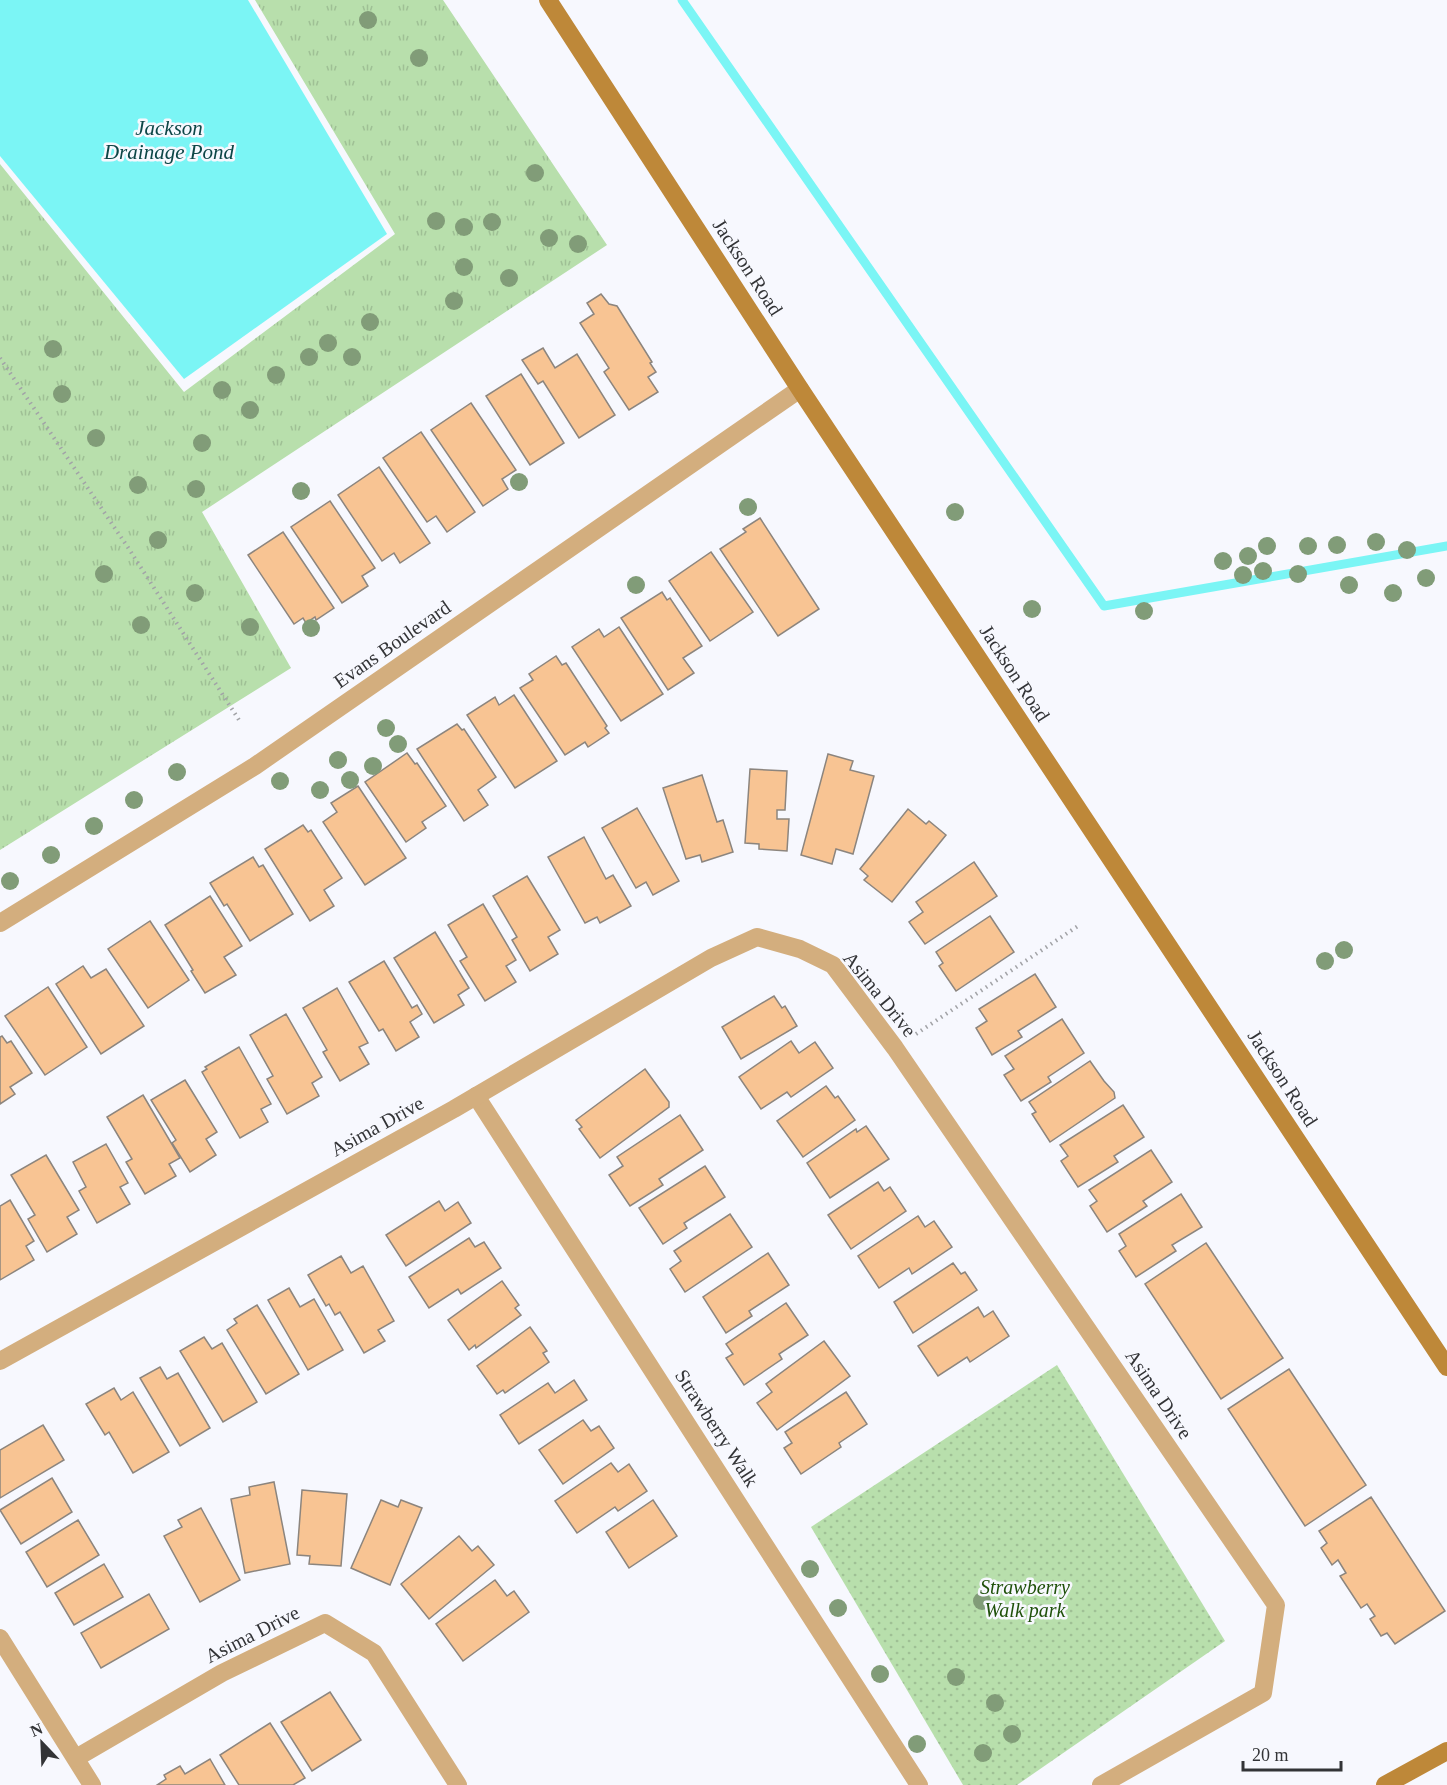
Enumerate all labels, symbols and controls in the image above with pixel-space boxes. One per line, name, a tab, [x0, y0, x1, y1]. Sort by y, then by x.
water label: Jackson Drainage Pond	[103, 116, 235, 164]
street label: Jackson Road	[709, 215, 787, 319]
street label: Evans Boulevard	[330, 596, 454, 692]
street label: Jackson Road	[976, 621, 1054, 725]
street label: Asima Drive	[839, 947, 921, 1041]
street label: Jackson Road	[1244, 1026, 1322, 1130]
street label: Asima Drive	[327, 1091, 427, 1161]
street label: Asima Drive	[1121, 1345, 1197, 1443]
street label: Strawberry Walk	[670, 1365, 763, 1491]
park label: Strawberry Walk park	[980, 1576, 1070, 1622]
street label: Asima Drive	[201, 1601, 303, 1667]
north arrow	[12, 1713, 72, 1773]
text: N	[28, 1719, 45, 1740]
scale bar	[1243, 1734, 1340, 1772]
text: 20 m	[1252, 1745, 1289, 1765]

